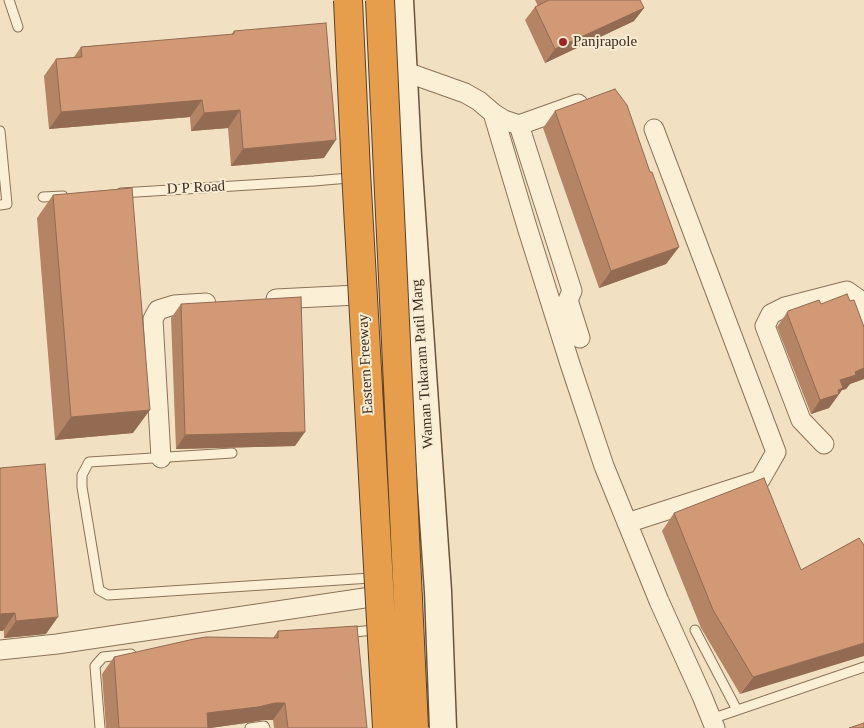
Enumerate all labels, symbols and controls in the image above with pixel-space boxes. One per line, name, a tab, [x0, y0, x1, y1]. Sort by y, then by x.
place label: Panjrapole	[573, 33, 637, 51]
marker: Panjrapole	[557, 36, 569, 48]
street label: D P Road	[166, 177, 226, 199]
street label: Waman Tukaram Patil Marg	[408, 279, 438, 449]
street label: Eastern Freeway	[354, 313, 378, 415]

